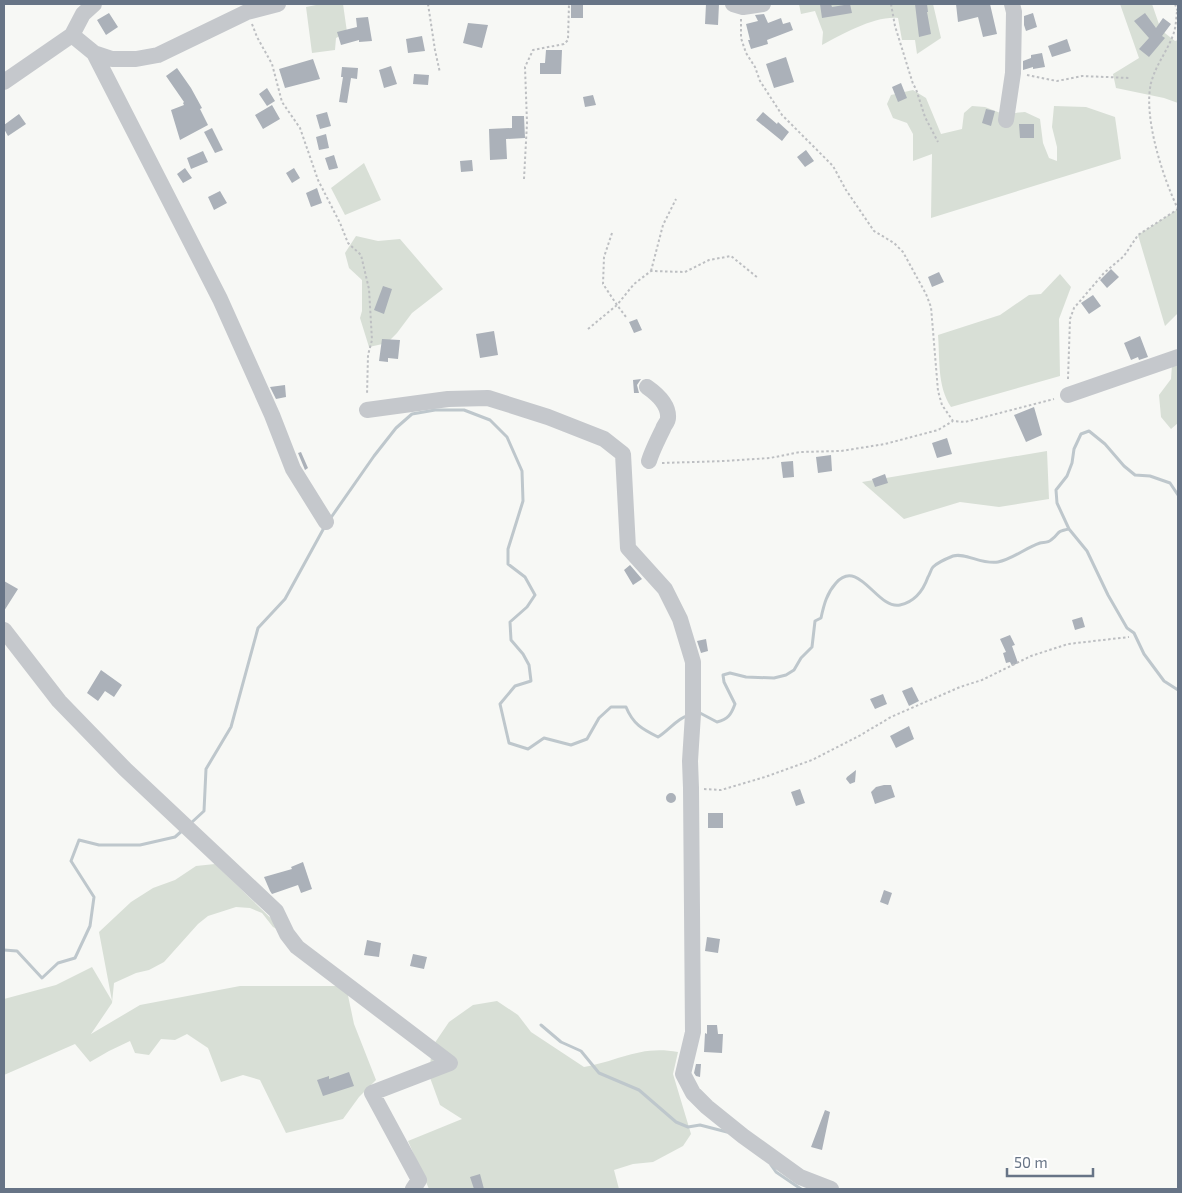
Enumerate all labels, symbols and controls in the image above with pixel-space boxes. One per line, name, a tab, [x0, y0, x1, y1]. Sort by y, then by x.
scale bar	[1007, 1146, 1093, 1178]
text: 50 m	[1014, 1153, 1048, 1171]

